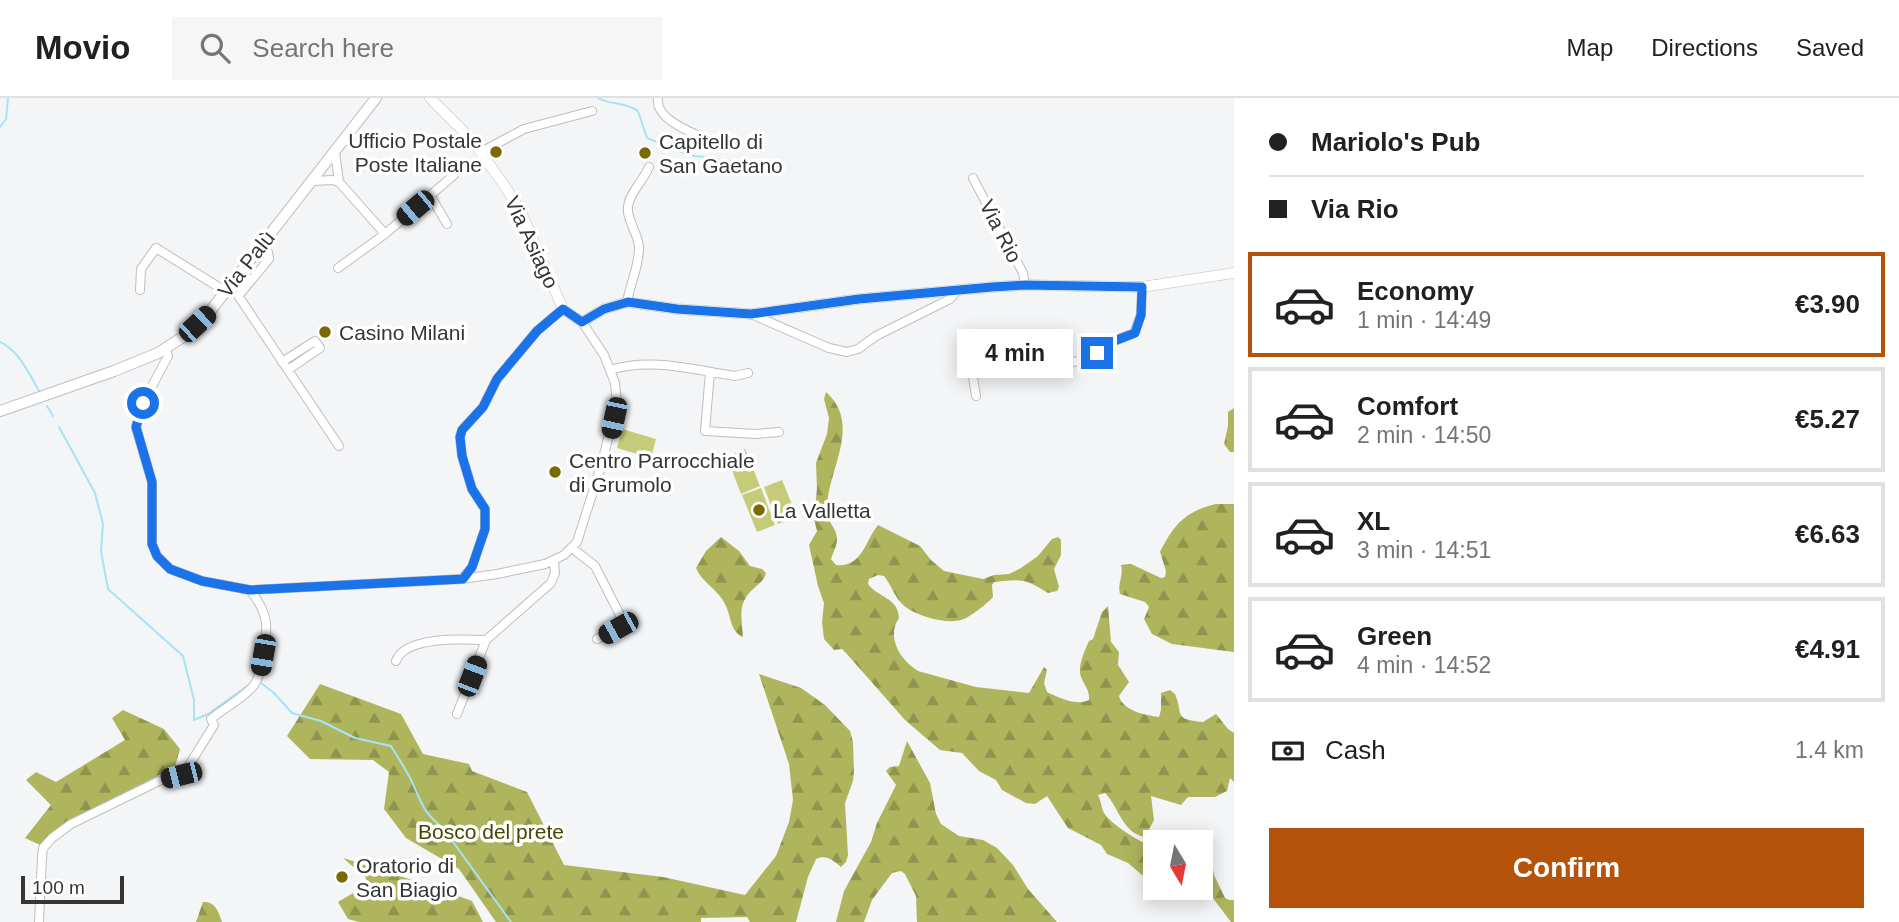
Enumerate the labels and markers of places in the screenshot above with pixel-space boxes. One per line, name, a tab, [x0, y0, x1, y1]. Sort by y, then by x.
place label: Ufficio Postale Poste Italiane	[348, 129, 482, 176]
place label: Capitello di San Gaetano	[659, 130, 783, 177]
marker: Ufficio Postale Poste Italiane	[488, 144, 504, 160]
marker: Capitello di San Gaetano	[637, 145, 653, 161]
place label: Casino Milani	[339, 321, 465, 344]
marker: Casino Milani	[317, 324, 333, 340]
place label: Centro Parrocchiale di Grumolo	[569, 449, 755, 496]
marker: Centro Parrocchiale di Grumolo	[547, 464, 563, 480]
place label: La Valletta	[773, 499, 871, 522]
marker: La Valletta	[751, 502, 767, 518]
place label: Oratorio di San Biagio	[356, 854, 458, 901]
marker: Oratorio di San Biagio	[334, 869, 350, 885]

